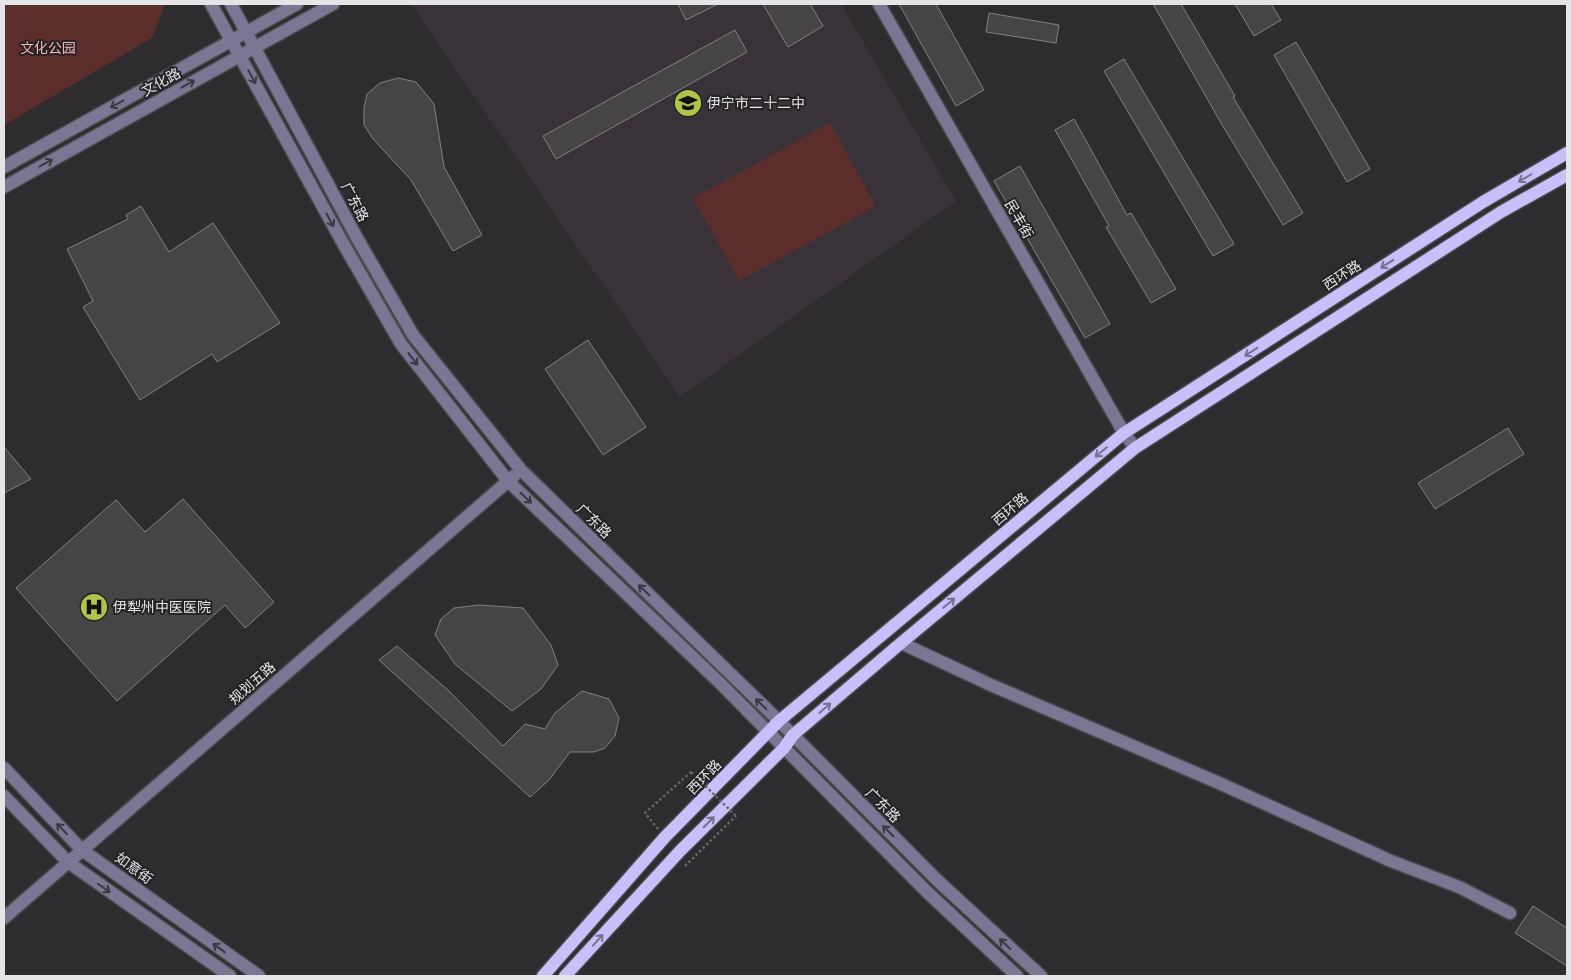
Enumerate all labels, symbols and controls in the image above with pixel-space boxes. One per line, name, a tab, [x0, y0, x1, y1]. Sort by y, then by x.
park label: 文化公园	[20, 39, 76, 57]
street label: 文化路	[138, 64, 184, 100]
one-way arrow	[248, 69, 257, 84]
one-way arrow	[181, 79, 196, 89]
school or university icon: 伊宁市二十二中	[673, 88, 703, 118]
place label: 伊宁市二十二中	[707, 94, 805, 112]
one-way arrow	[110, 99, 124, 109]
one-way arrow	[39, 158, 53, 168]
one-way arrow	[1518, 173, 1533, 183]
street label: 广东路	[337, 179, 373, 225]
street label: 民丰街	[1001, 196, 1037, 242]
one-way arrow	[325, 212, 335, 226]
street label: 西环路	[1319, 256, 1365, 294]
one-way arrow	[1381, 259, 1395, 269]
one-way arrow	[1244, 347, 1258, 357]
one-way arrow	[407, 352, 418, 365]
one-way arrow	[1095, 447, 1108, 458]
street label: 西环路	[988, 489, 1032, 529]
one-way arrow	[520, 492, 532, 504]
street label: 广东路	[573, 500, 615, 542]
one-way arrow	[638, 584, 651, 596]
hospital icon: 伊犁州中医医院	[79, 592, 109, 622]
place label: 伊犁州中医医院	[113, 598, 211, 616]
one-way arrow	[942, 598, 955, 609]
street label: 规划五路	[225, 658, 279, 708]
one-way arrow	[755, 697, 767, 710]
one-way arrow	[818, 703, 831, 714]
street label: 西环路	[683, 756, 725, 798]
street label: 广东路	[862, 784, 904, 826]
one-way arrow	[703, 816, 715, 828]
one-way arrow	[56, 823, 68, 835]
one-way arrow	[882, 825, 894, 837]
street label: 如意街	[112, 848, 156, 888]
one-way arrow	[97, 883, 111, 893]
one-way arrow	[592, 934, 603, 947]
one-way arrow	[999, 938, 1011, 950]
one-way arrow	[212, 943, 226, 953]

